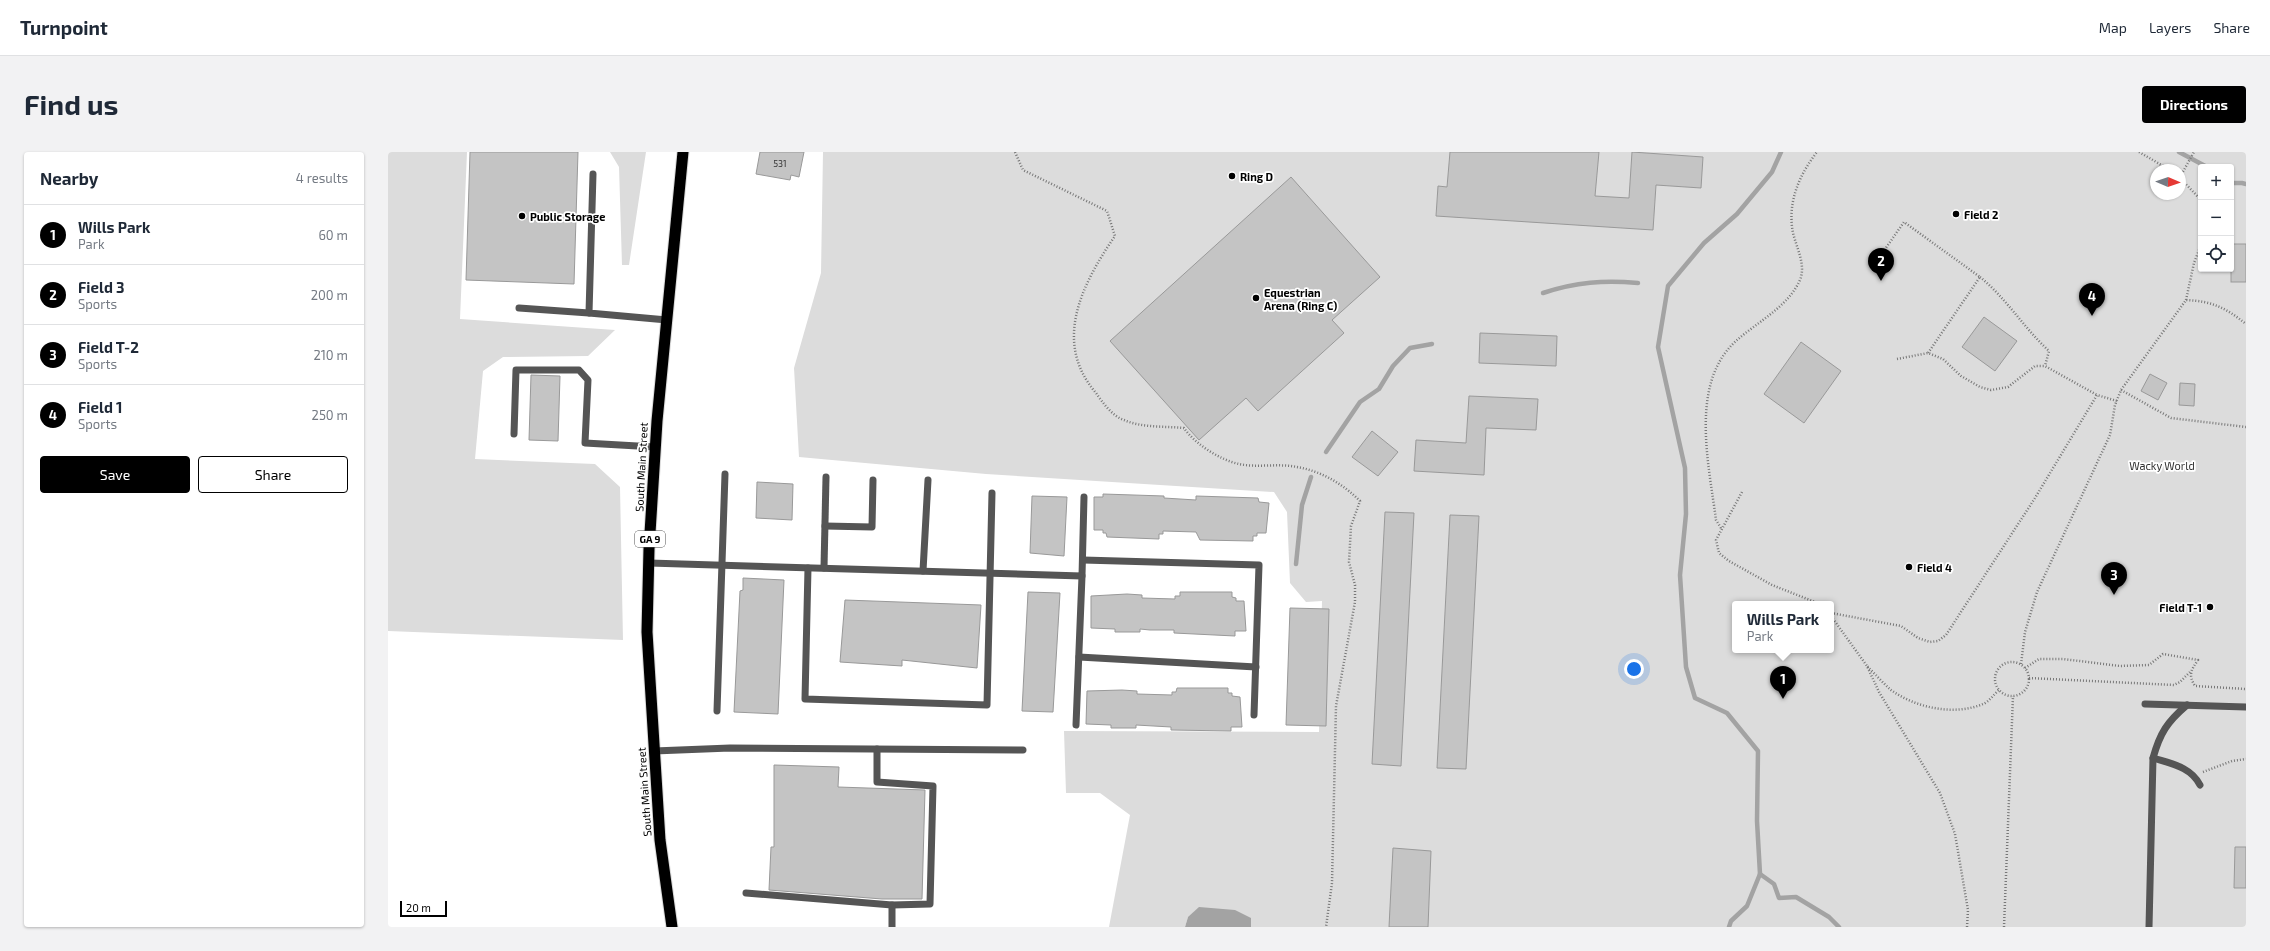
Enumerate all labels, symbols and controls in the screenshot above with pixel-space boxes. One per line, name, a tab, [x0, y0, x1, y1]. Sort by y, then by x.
text: Turnpoint	[20, 16, 108, 39]
text: Map	[2099, 19, 2127, 36]
text: Layers	[2149, 19, 2191, 36]
text: Share	[2213, 19, 2250, 36]
button: Directions	[2142, 86, 2246, 123]
text: Find us	[24, 87, 118, 121]
house number: 531	[773, 158, 787, 169]
north arrow	[2150, 164, 2186, 200]
map controls	[2198, 164, 2234, 272]
button: +	[2198, 164, 2234, 200]
text: Nearby	[40, 168, 98, 188]
text: 4 results	[296, 170, 348, 186]
place label: Ring D	[1240, 170, 1273, 183]
marker: Ring D	[1227, 171, 1237, 181]
button: −	[2198, 200, 2234, 236]
place label: Field 2	[1964, 208, 1998, 221]
marker: Field 2	[1951, 209, 1961, 219]
place label: Public Storage	[530, 210, 605, 223]
marker: Public Storage	[517, 211, 527, 221]
text: Wills Park	[78, 218, 150, 236]
text: 1	[50, 227, 56, 243]
text: 60 m	[318, 227, 348, 243]
text: Park	[78, 236, 105, 252]
button: locate	[2198, 236, 2234, 272]
pin: 2	[1868, 248, 1894, 281]
text: Field 3	[78, 278, 125, 296]
pin: 4	[2079, 283, 2105, 316]
place label: Equestrian Arena (Ring C)	[1264, 286, 1337, 312]
text: 2	[49, 287, 57, 303]
text: 200 m	[311, 287, 348, 303]
marker: Equestrian Arena (Ring C)	[1251, 293, 1261, 303]
text: Sports	[78, 296, 117, 312]
text: Field T-2	[78, 338, 139, 356]
text: 3	[49, 347, 57, 363]
text: 210 m	[313, 347, 348, 363]
text: Sports	[78, 356, 117, 372]
text: Field 1	[78, 398, 123, 416]
text: 4	[49, 407, 57, 423]
text: 250 m	[312, 407, 348, 423]
text: Sports	[78, 416, 117, 432]
street label: South Main Street	[632, 422, 650, 512]
button: Save	[40, 456, 190, 493]
button: Share	[198, 456, 348, 493]
park label: Wacky World	[2129, 459, 2195, 472]
road number: GA 9	[635, 531, 665, 547]
place label: Field 4	[1917, 561, 1952, 574]
marker: Field 4	[1904, 562, 1914, 572]
pin: 3	[2101, 562, 2127, 595]
popup	[1732, 601, 1834, 653]
place label: Field T-1	[2159, 601, 2202, 614]
marker: Field T-1	[2205, 602, 2215, 612]
text: Wills Park	[1747, 610, 1819, 628]
text: Park	[1747, 628, 1773, 644]
your location	[1624, 659, 1644, 679]
pin: 1	[1770, 666, 1796, 699]
street label: South Main Street	[634, 747, 654, 837]
scale bar	[400, 899, 447, 918]
text: 20 m	[406, 901, 431, 914]

